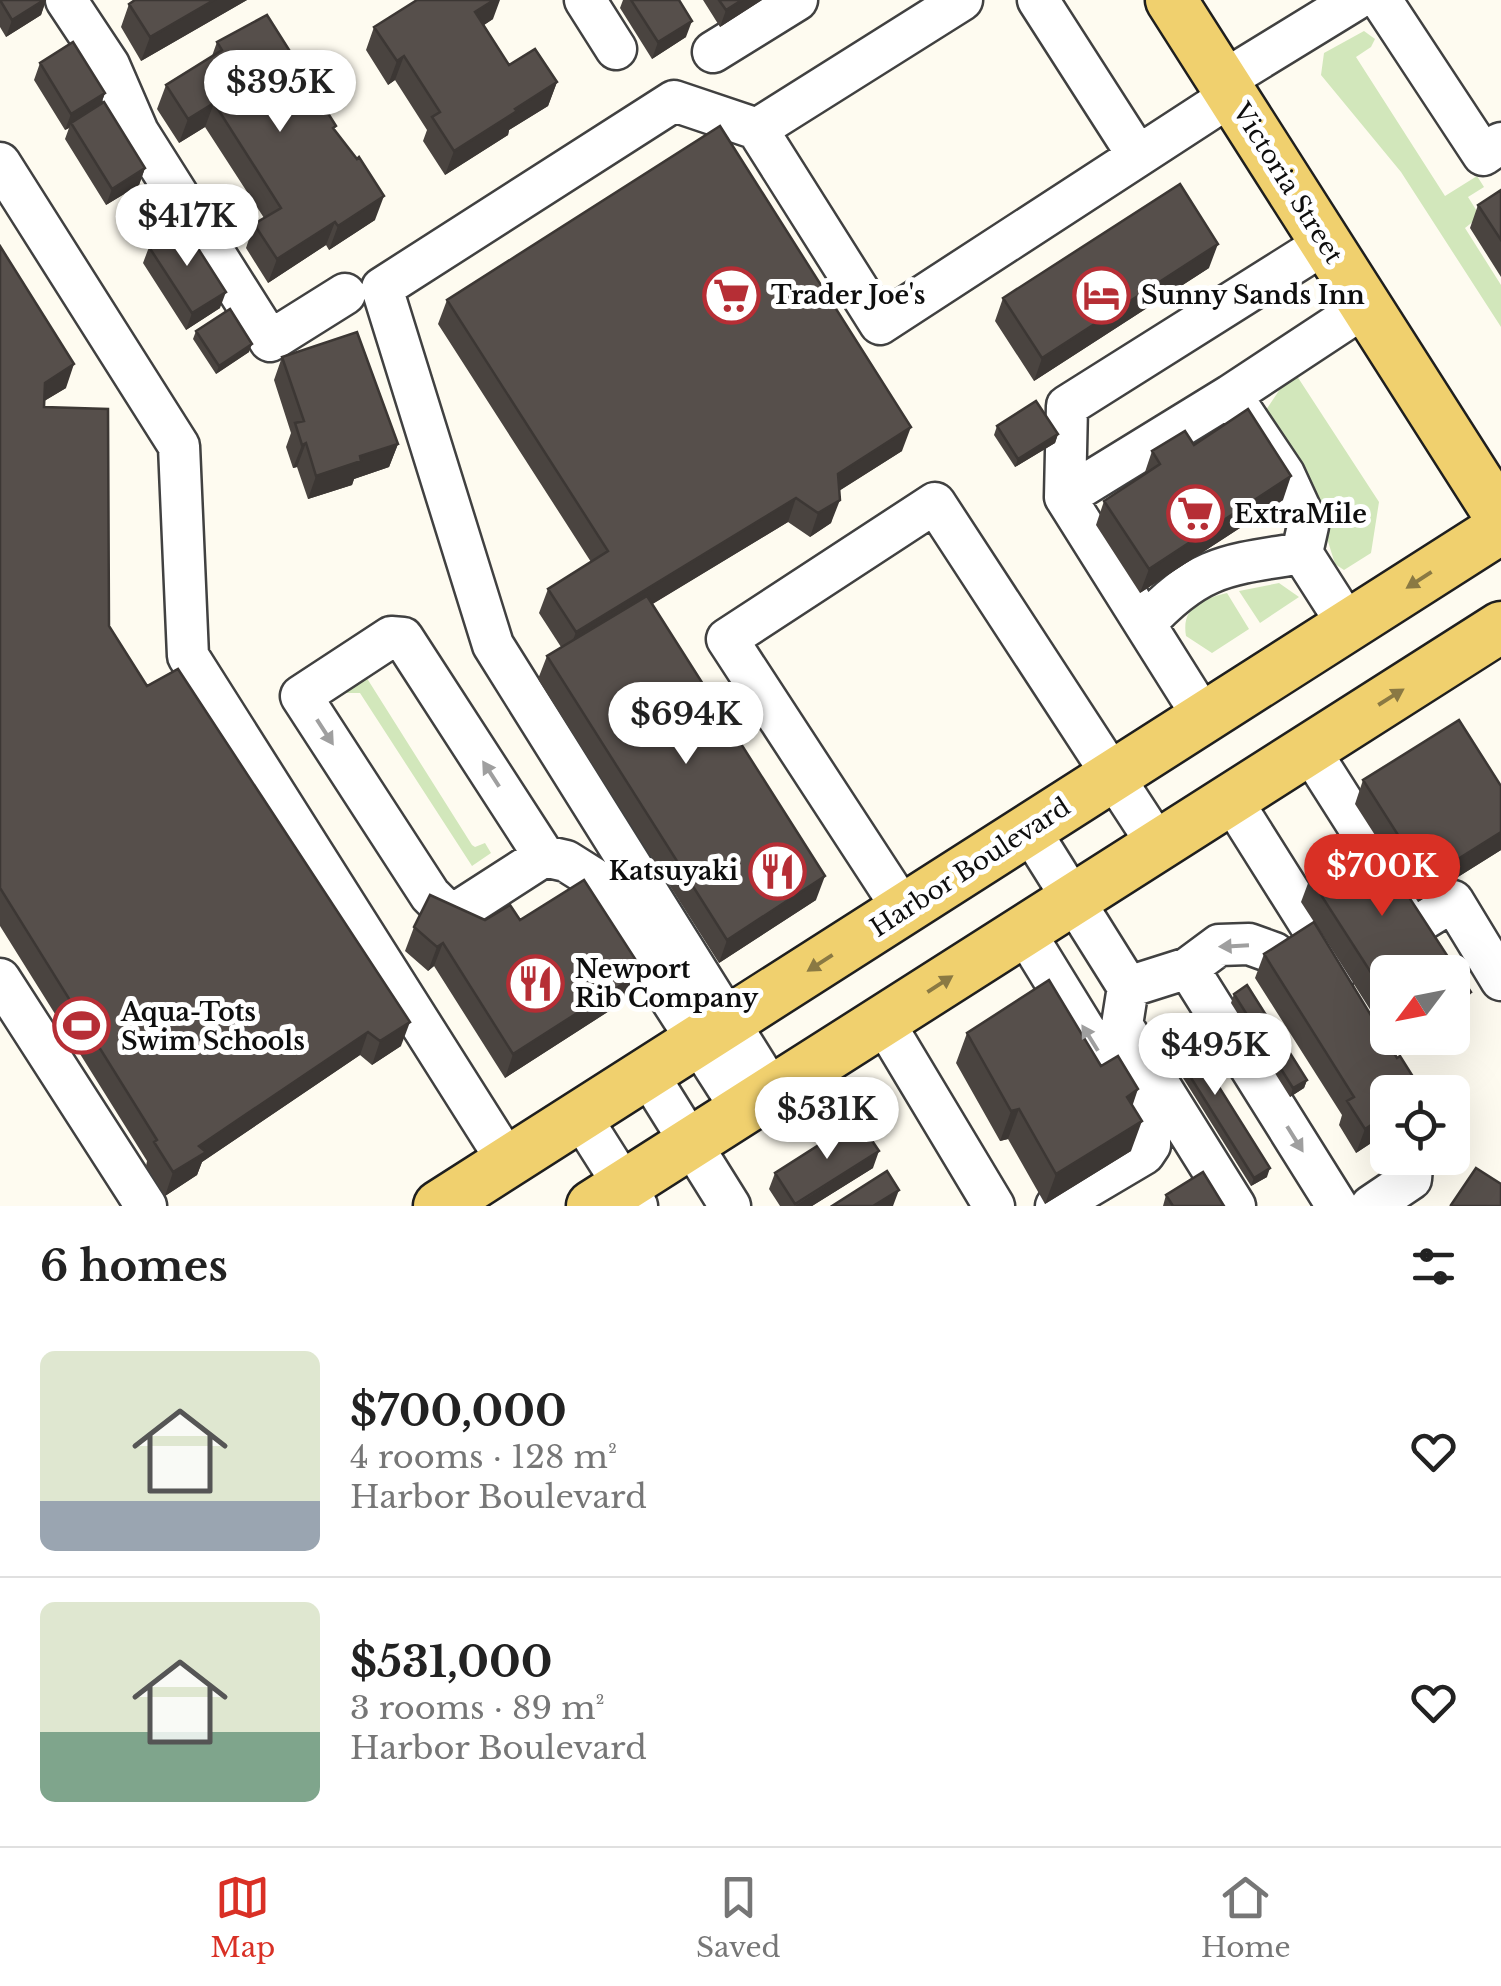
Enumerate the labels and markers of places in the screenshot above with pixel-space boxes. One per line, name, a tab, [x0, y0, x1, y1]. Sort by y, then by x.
pin: $395K	[210, 50, 350, 135]
pin: $417K	[117, 184, 257, 269]
supermarket icon: Trader Joe's	[702, 265, 762, 325]
hotel icon: Sunny Sands Inn	[1072, 265, 1132, 325]
place label: Trader Joe's	[771, 280, 925, 311]
place label: Sunny Sands Inn	[1141, 280, 1365, 311]
supermarket icon: ExtraMile	[1165, 484, 1225, 544]
place label: ExtraMile	[1234, 499, 1367, 530]
pin: $694K	[616, 682, 756, 767]
pin: $700K	[1312, 834, 1452, 919]
restaurant icon: Katsuyaki	[747, 841, 807, 901]
place label: Katsuyaki	[609, 856, 738, 887]
restaurant icon: Newport Rib Company	[506, 953, 566, 1013]
place label: Newport Rib Company	[575, 954, 759, 1014]
sports icon: Aqua-Tots Swim Schools	[52, 996, 112, 1056]
place label: Aqua-Tots Swim Schools	[120, 997, 305, 1057]
pin: $495K	[1145, 1013, 1285, 1098]
pin: $531K	[757, 1077, 897, 1162]

